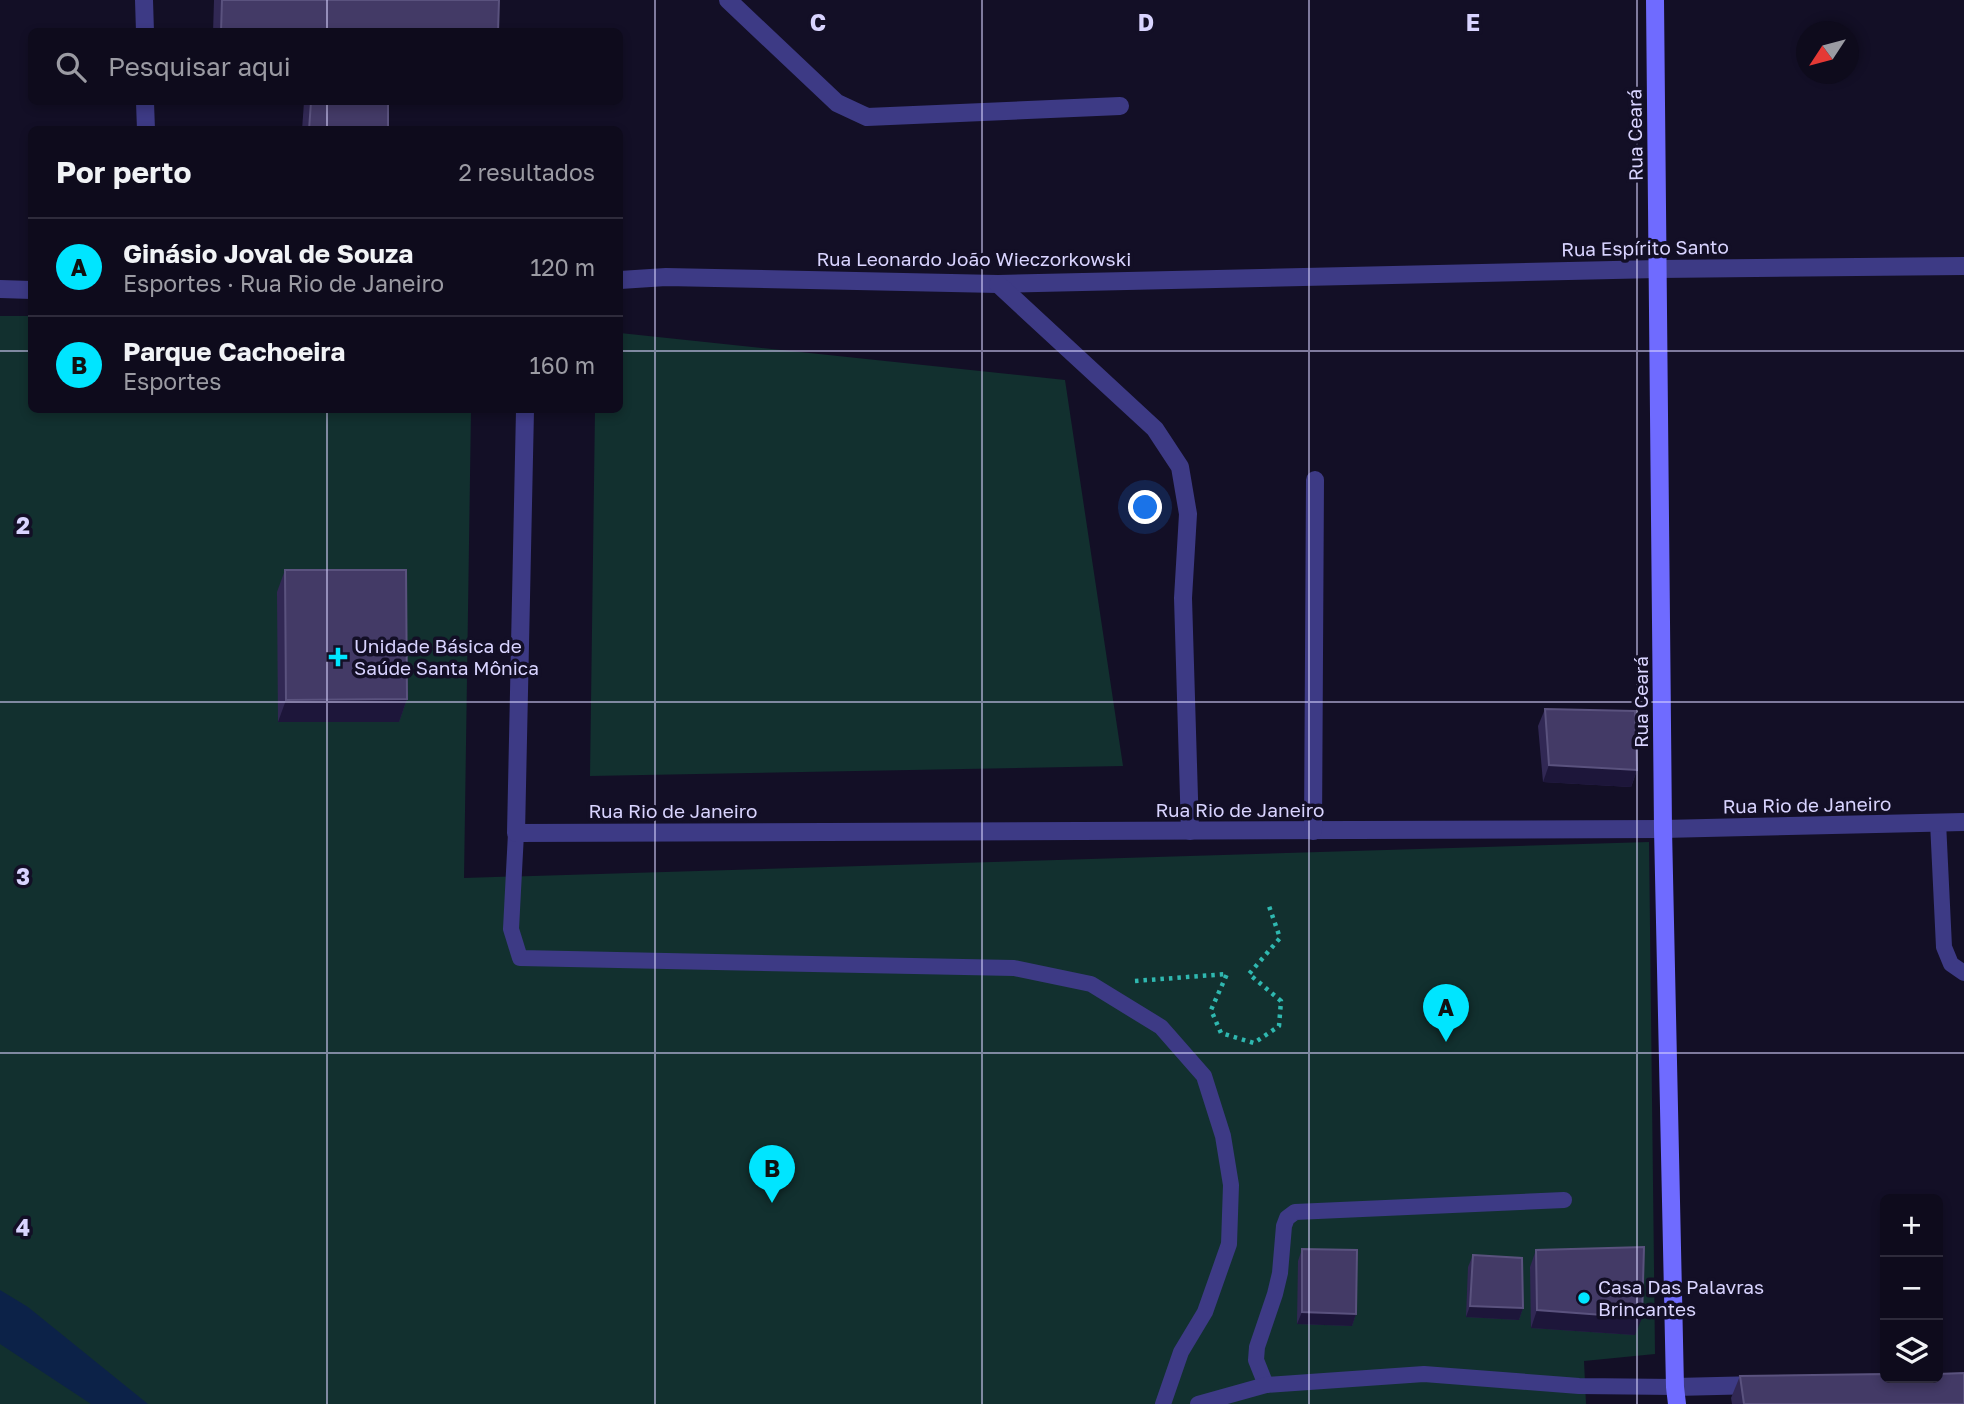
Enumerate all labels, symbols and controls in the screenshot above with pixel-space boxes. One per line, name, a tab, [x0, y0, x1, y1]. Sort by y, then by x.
text: C	[810, 8, 826, 36]
text: D	[1138, 8, 1154, 36]
text: E	[1466, 8, 1480, 36]
north arrow	[1796, 21, 1859, 84]
search box	[28, 28, 623, 105]
icon: search	[52, 48, 90, 86]
text: Pesquisar aqui	[108, 51, 291, 82]
street label: Rua Ceará	[1622, 89, 1647, 181]
text: Por perto	[56, 154, 191, 190]
text: 2 resultados	[458, 158, 595, 186]
street label: Rua Espírito Santo	[1561, 235, 1729, 260]
text: Ginásio Joval de Souza	[123, 238, 413, 269]
street label: Rua Leonardo João Wieczorkowski	[817, 247, 1131, 270]
text: A	[71, 253, 87, 281]
text: 120 m	[530, 253, 595, 281]
text: Esportes · Rua Rio de Janeiro	[123, 269, 444, 297]
text: Parque Cachoeira	[123, 336, 345, 367]
text: B	[71, 351, 87, 379]
text: 160 m	[530, 351, 595, 379]
text: Esportes	[123, 367, 221, 395]
your location	[1128, 490, 1162, 524]
text: 2	[16, 511, 30, 539]
place label: Unidade Básica de Saúde Santa Mônica	[354, 634, 539, 679]
marker: Unidade Básica de Saúde Santa Mônica	[328, 647, 348, 667]
street label: Rua Ceará	[1629, 656, 1652, 748]
street label: Rua Rio de Janeiro	[1722, 792, 1892, 817]
street label: Rua Rio de Janeiro	[1156, 798, 1324, 821]
street label: Rua Rio de Janeiro	[589, 799, 757, 822]
text: 3	[16, 862, 30, 890]
pin: A	[1423, 984, 1469, 1042]
pin: B	[749, 1145, 795, 1203]
map controls	[1880, 1194, 1943, 1383]
button: +	[1880, 1194, 1943, 1257]
text: 4	[16, 1213, 30, 1241]
button: −	[1880, 1257, 1943, 1320]
place label: Casa Das Palavras Brincantes	[1598, 1275, 1764, 1320]
marker: Casa Das Palavras Brincantes	[1576, 1290, 1592, 1306]
button: layers	[1880, 1320, 1943, 1383]

